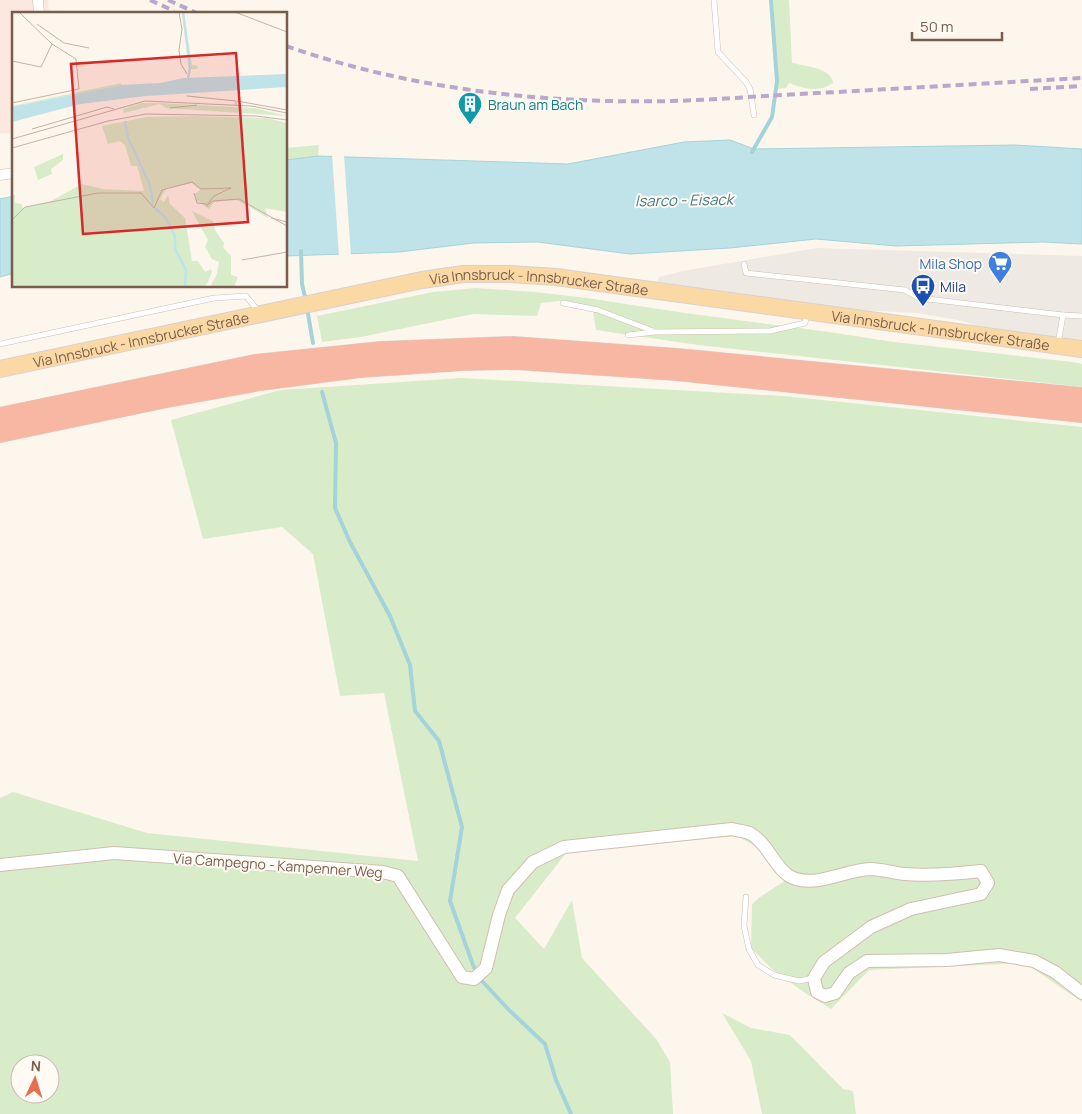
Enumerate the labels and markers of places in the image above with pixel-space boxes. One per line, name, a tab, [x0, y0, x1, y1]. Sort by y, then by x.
building icon: Braun am Bach	[457, 91, 483, 125]
place label: Braun am Bach	[488, 95, 583, 114]
supermarket icon: Mila Shop	[987, 250, 1013, 284]
place label: Mila Shop	[920, 254, 982, 273]
bus stop icon: Mila	[910, 273, 936, 307]
place label: Mila	[940, 277, 966, 296]

